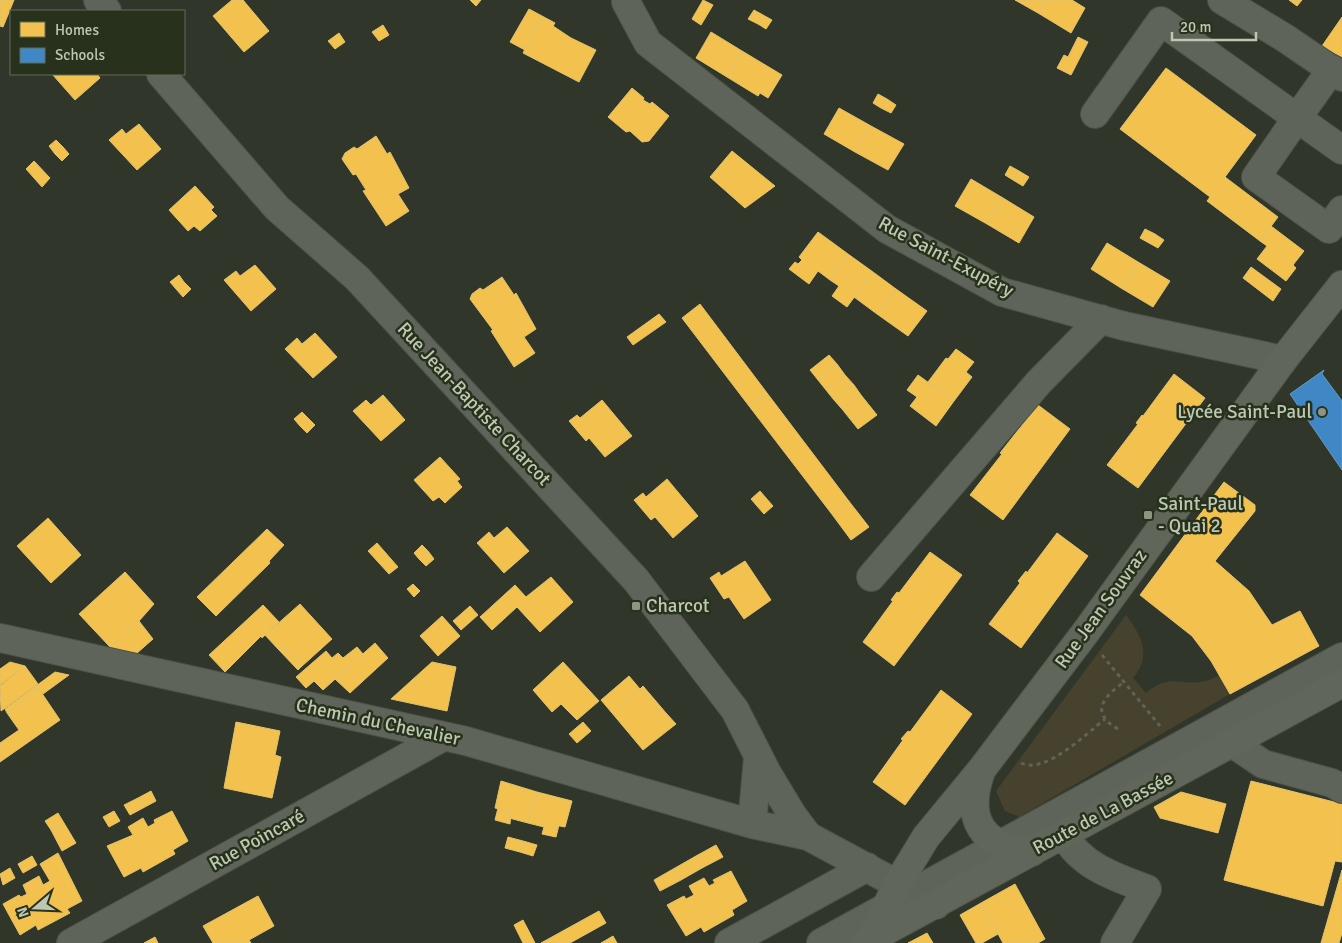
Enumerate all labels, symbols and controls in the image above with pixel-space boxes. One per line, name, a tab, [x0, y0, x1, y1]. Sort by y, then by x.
legend	[10, 10, 185, 75]
scale bar	[1172, 10, 1256, 42]
text: 20 m	[1180, 18, 1211, 36]
text: Homes	[55, 21, 99, 39]
text: Schools	[55, 46, 106, 64]
street label: Rue Saint-Exupéry	[874, 211, 1018, 303]
street label: Rue Jean-Baptiste Charcot	[392, 317, 556, 491]
place label: Lycée Saint-Paul	[1177, 400, 1312, 424]
marker: Lycée Saint-Paul	[1316, 406, 1328, 418]
place label: Saint-Paul - Quai 2	[1158, 492, 1243, 538]
marker: Saint-Paul - Quai 2	[1142, 509, 1154, 521]
street label: Rue Jean Souvraz	[1050, 545, 1152, 673]
place label: Charcot	[646, 594, 710, 618]
marker: Charcot	[630, 600, 642, 612]
street label: Chemin du Chevalier	[294, 693, 462, 751]
street label: Route de La Bassée	[1029, 766, 1177, 860]
street label: Rue Poincaré	[205, 804, 309, 876]
north arrow	[10, 883, 60, 933]
text: N	[14, 905, 33, 919]

